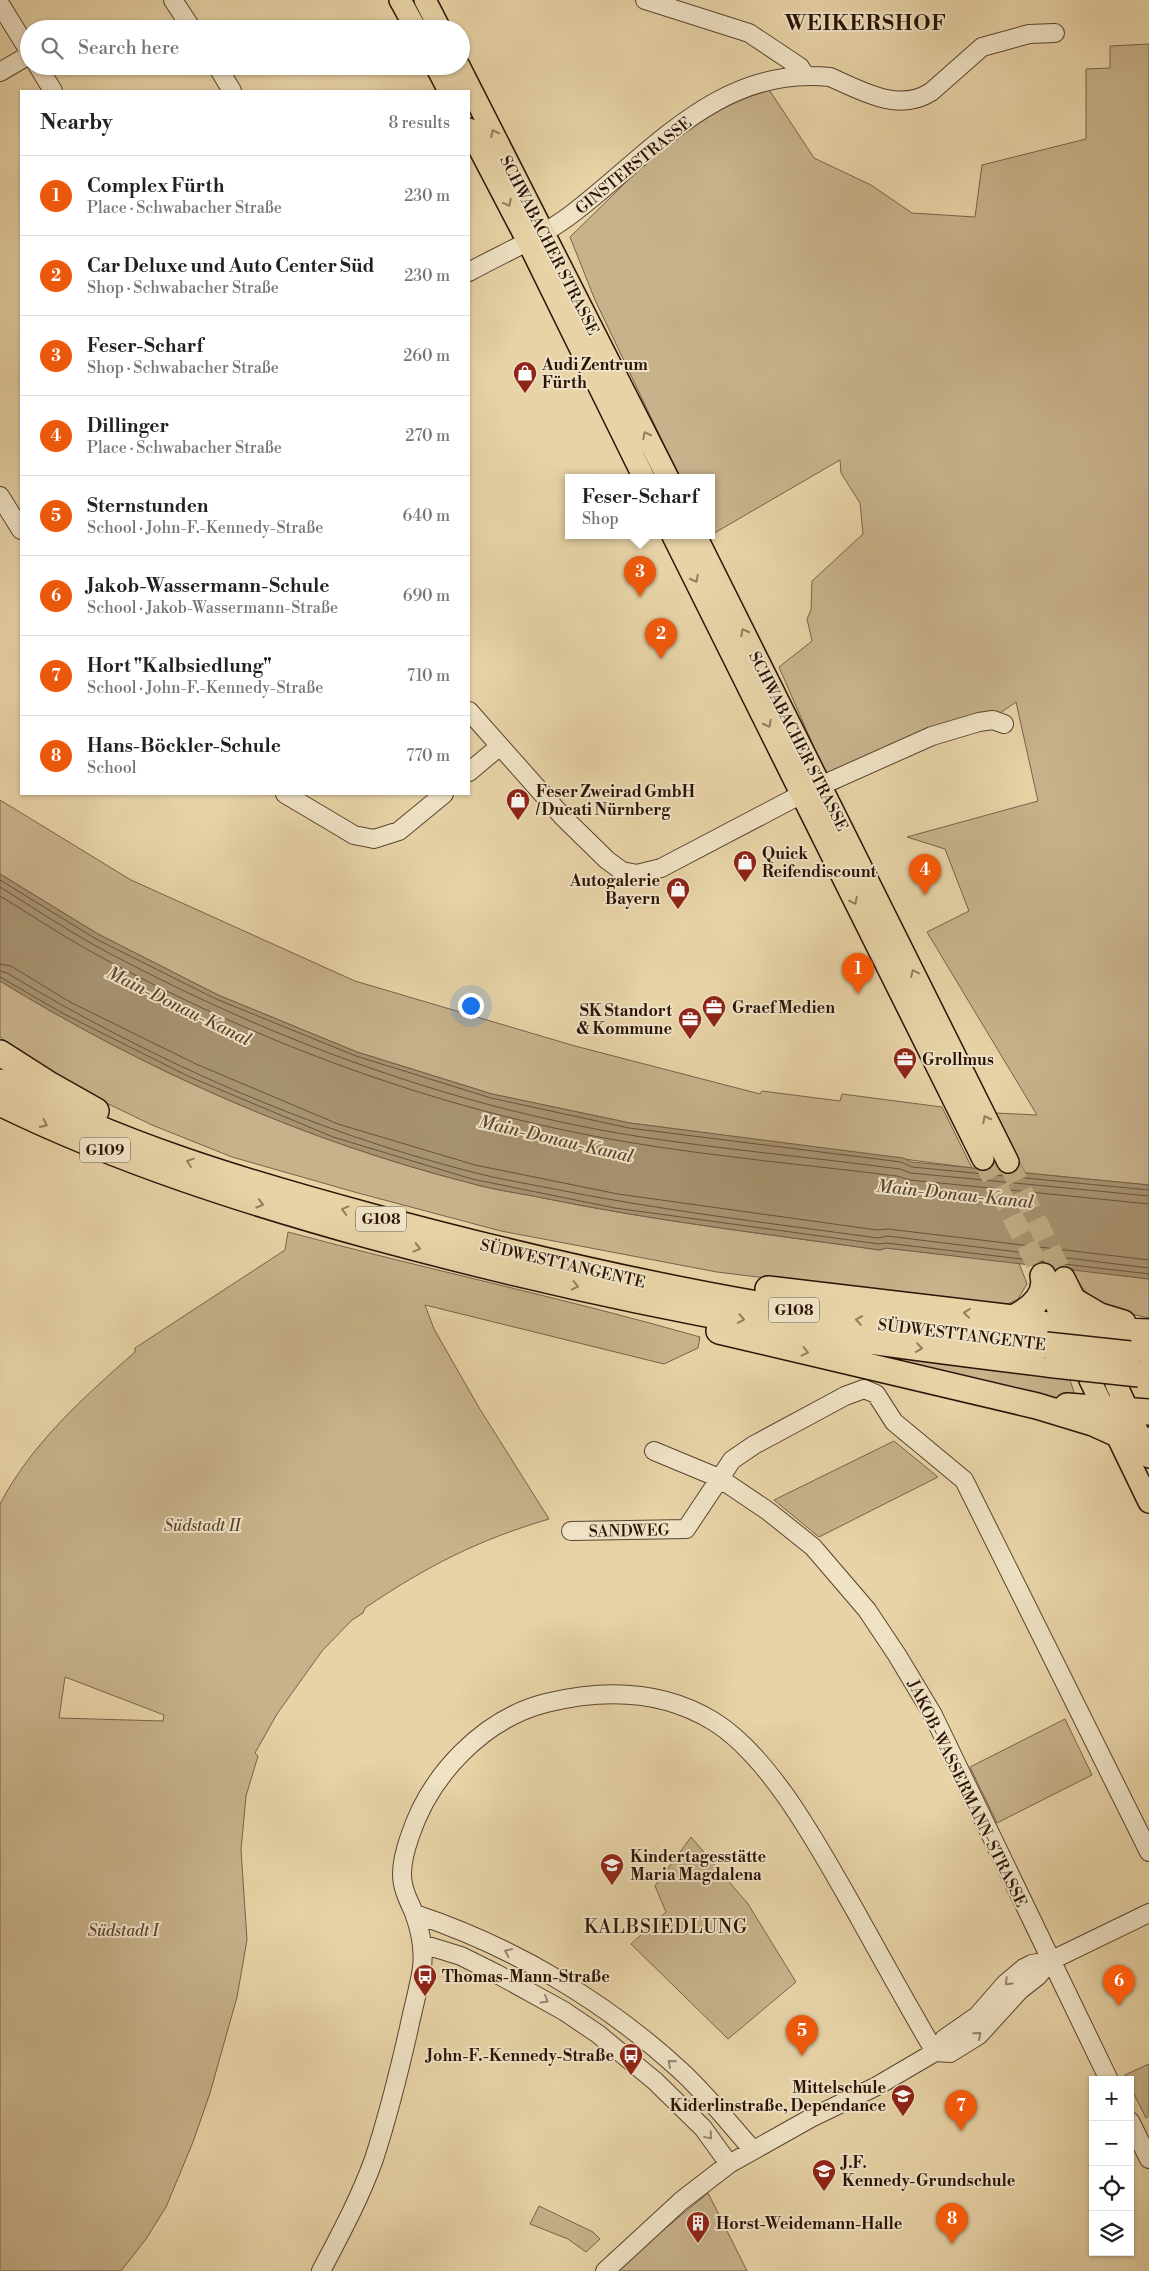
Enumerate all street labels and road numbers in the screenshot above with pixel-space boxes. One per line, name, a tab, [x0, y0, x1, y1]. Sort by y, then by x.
street label: GINSTERSTRASSE	[571, 113, 696, 219]
street label: SCHWABACHER STRASSE	[495, 152, 603, 339]
street label: SCHWABACHER STRASSE	[744, 648, 852, 835]
road number: G109	[80, 1138, 130, 1162]
road number: G108	[356, 1206, 406, 1232]
street label: SÜDWESTTANGENTE	[478, 1233, 648, 1293]
road number: G108	[769, 1298, 819, 1322]
street label: SÜDWESTTANGENTE	[877, 1313, 1047, 1355]
street label: SANDWEG	[588, 1520, 670, 1542]
street label: JAKOB-WASSERMANN-STRASSE	[903, 1676, 1031, 1910]

